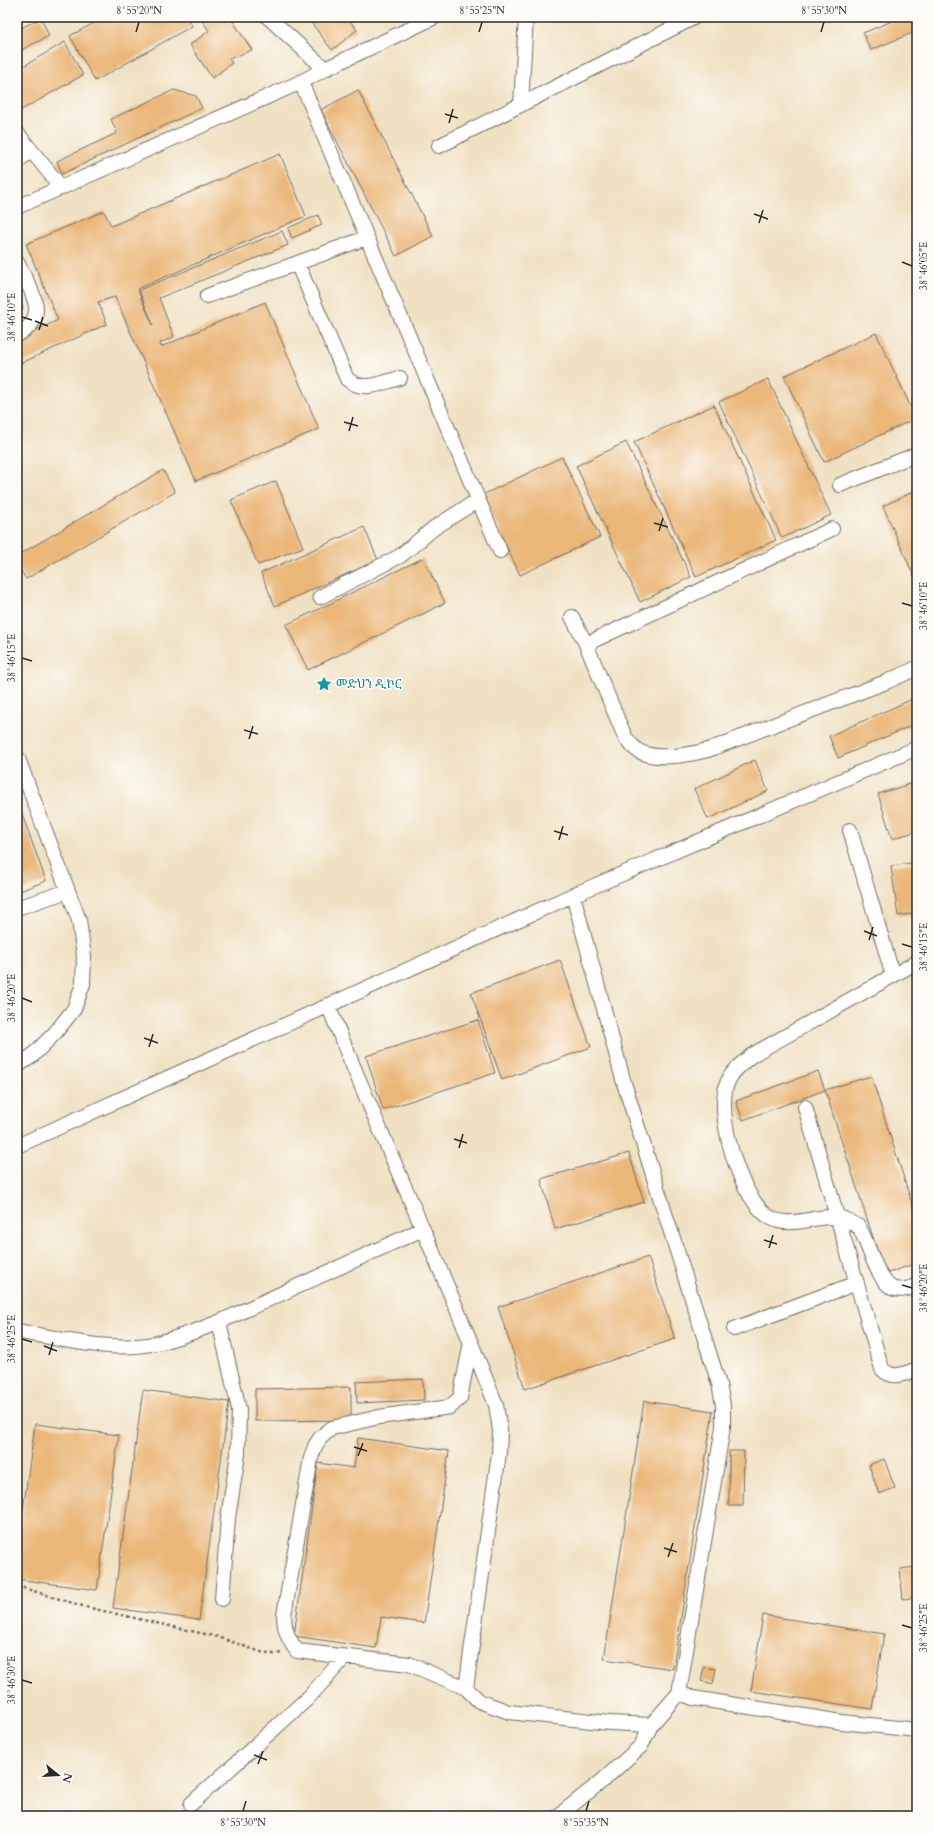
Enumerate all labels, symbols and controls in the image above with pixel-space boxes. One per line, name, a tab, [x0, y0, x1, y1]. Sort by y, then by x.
text: 8°55'20"N	[116, 4, 162, 18]
text: 8°55'25"N	[459, 4, 505, 18]
text: 8°55'30"N	[801, 4, 847, 18]
text: 38°46'05"E	[917, 242, 931, 290]
text: 38°46'10"E	[5, 293, 19, 341]
text: 38°46'10"E	[917, 582, 931, 630]
text: 38°46'15"E	[5, 634, 19, 682]
place icon: መድህን ዲኮር	[315, 675, 333, 693]
place label: መድህን ዲኮር	[336, 676, 402, 692]
text: 38°46'15"E	[917, 923, 931, 971]
text: 38°46'20"E	[5, 974, 19, 1022]
text: 38°46'20"E	[917, 1264, 931, 1312]
text: 38°46'25"E	[5, 1315, 19, 1363]
text: 38°46'25"E	[917, 1604, 931, 1652]
text: 38°46'30"E	[5, 1656, 19, 1704]
north arrow	[38, 1755, 78, 1795]
text: N	[58, 1771, 76, 1785]
text: 8°55'30"N	[220, 1816, 266, 1830]
text: 8°55'35"N	[563, 1816, 609, 1830]

